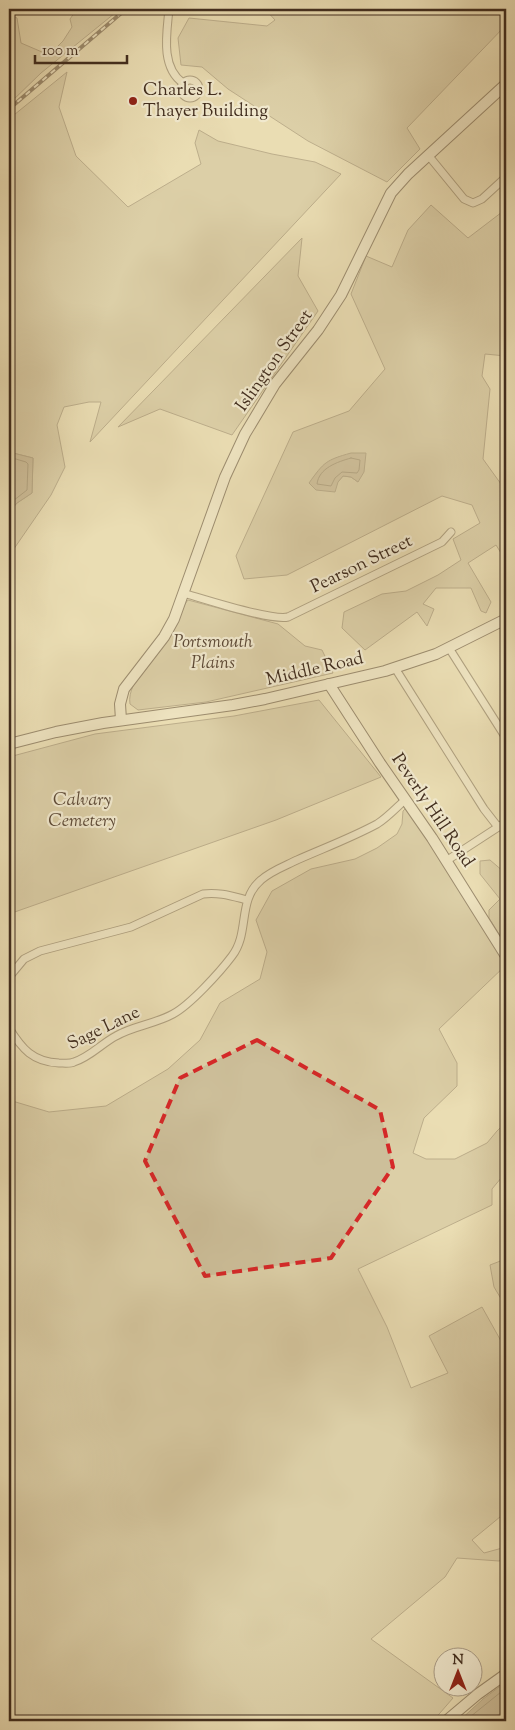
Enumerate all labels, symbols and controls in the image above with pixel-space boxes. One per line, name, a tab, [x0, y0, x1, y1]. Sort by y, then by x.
scale bar	[35, 32, 128, 64]
text: 100 m	[42, 41, 79, 62]
place label: Charles L. Thayer Building	[143, 78, 268, 125]
marker: Charles L. Thayer Building	[127, 95, 139, 107]
street label: Islington Street	[230, 305, 320, 417]
street label: Pearson Street	[307, 529, 417, 601]
park label: Portsmouth Plains	[173, 630, 253, 677]
street label: Middle Road	[264, 646, 366, 694]
street label: Peverly Hill Road	[384, 749, 480, 873]
park label: Calvary Cemetery	[48, 788, 116, 835]
street label: Sage Lane	[63, 1000, 145, 1058]
north arrow	[432, 1648, 482, 1698]
text: N	[452, 1651, 464, 1671]

